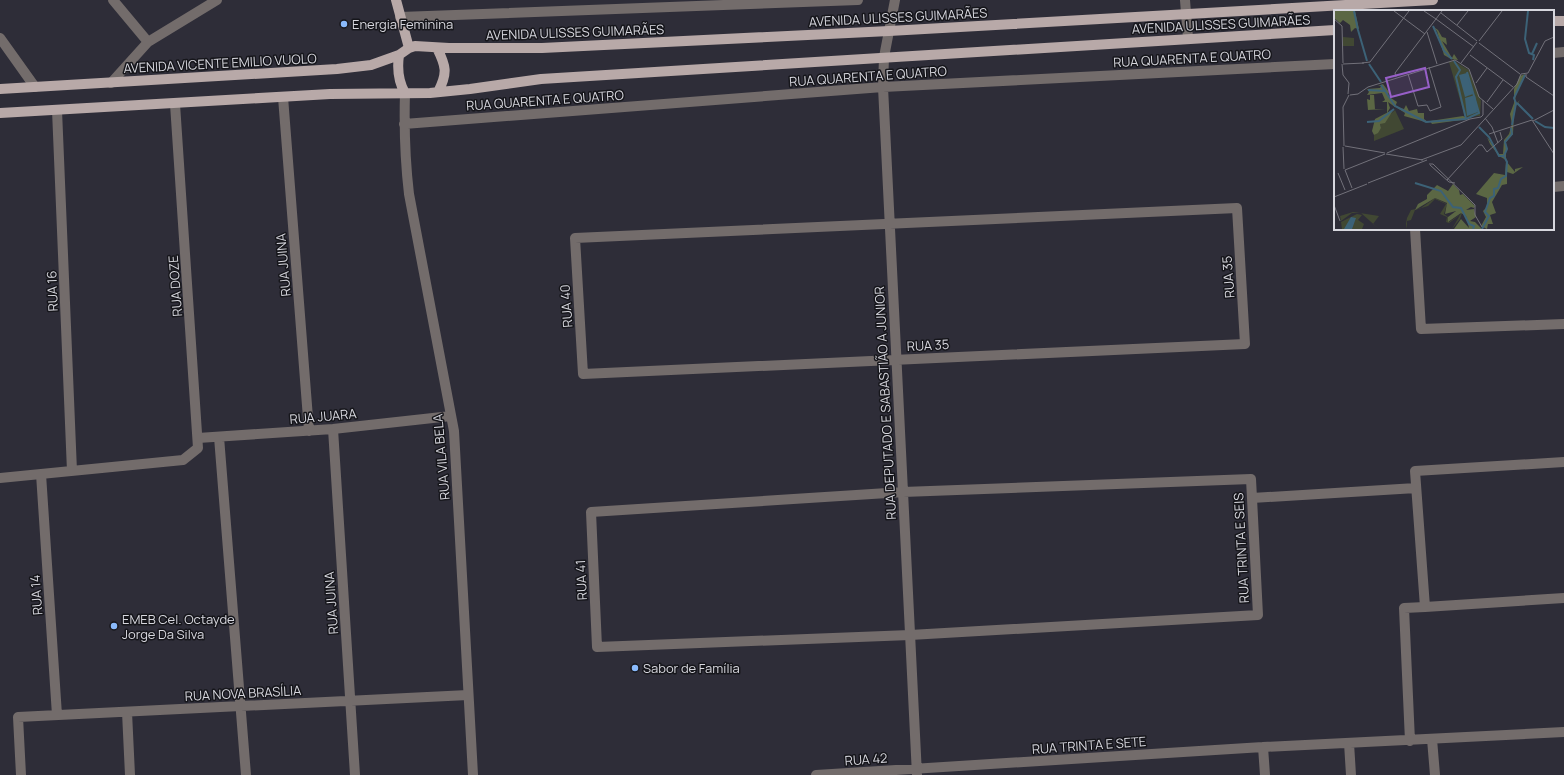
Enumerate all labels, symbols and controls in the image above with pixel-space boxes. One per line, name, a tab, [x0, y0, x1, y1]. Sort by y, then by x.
street label: AVENIDA ULISSES GUIMARÃES	[808, 3, 988, 31]
street label: AVENIDA ULISSES GUIMARÃES	[1131, 10, 1311, 38]
inset map	[1334, 10, 1554, 230]
place label: Energia Feminina	[352, 15, 453, 33]
marker: Energia Feminina	[339, 19, 349, 29]
street label: AVENIDA ULISSES GUIMARÃES	[485, 20, 665, 44]
street label: RUA QUARENTA E QUATRO	[1113, 45, 1272, 71]
street label: AVENIDA VICENTE EMILIO VUOLO	[123, 49, 318, 77]
street label: RUA QUARENTA E QUATRO	[789, 61, 948, 90]
street label: RUA QUARENTA E QUATRO	[466, 85, 625, 114]
street label: RUA JUINA	[271, 233, 295, 297]
street label: RUA DOZE	[164, 255, 186, 317]
street label: RUA 35	[1218, 255, 1238, 299]
street label: RUA 16	[42, 270, 62, 312]
street label: RUA 40	[556, 284, 576, 328]
street label: RUA DEPUTADO E SABASTIÃO A JUNIOR	[870, 286, 900, 520]
street label: RUA 35	[906, 335, 950, 355]
street label: RUA JUARA	[289, 404, 357, 428]
street label: RUA VILA BELA	[428, 413, 454, 501]
street label: RUA TRINTA E SEIS	[1229, 492, 1253, 604]
street label: RUA 41	[571, 559, 591, 601]
street label: RUA JUINA	[320, 571, 342, 635]
street label: RUA 14	[26, 574, 46, 616]
place label: EMEB Cel. Octayde Jorge Da Silva	[122, 610, 235, 643]
marker: EMEB Cel. Octayde Jorge Da Silva	[109, 621, 119, 631]
place label: Sabor de Família	[643, 659, 740, 677]
marker: Sabor de Família	[630, 663, 640, 673]
street label: RUA NOVA BRASÍLIA	[184, 681, 302, 705]
street label: RUA TRINTA E SETE	[1031, 732, 1147, 758]
street label: RUA 42	[844, 749, 888, 769]

